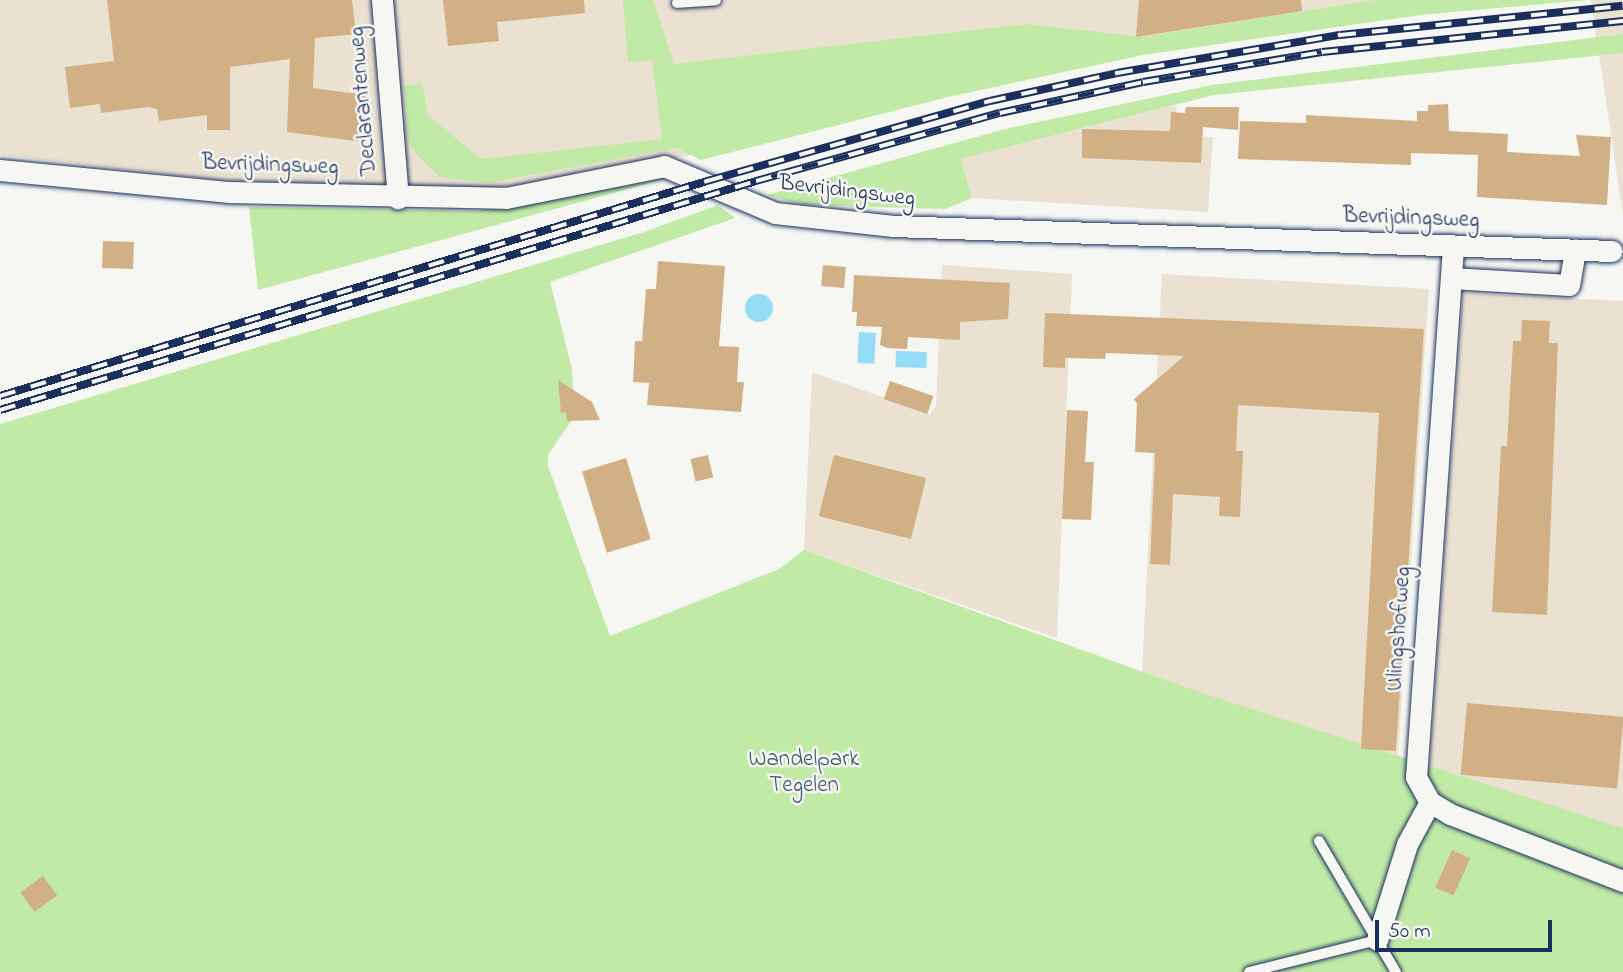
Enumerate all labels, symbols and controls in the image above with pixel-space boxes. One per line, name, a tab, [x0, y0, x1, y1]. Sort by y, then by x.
street label: Declarantenweg	[344, 25, 384, 177]
street label: Bevrijdingsweg	[201, 150, 339, 182]
street label: Bevrijdingsweg	[777, 170, 917, 214]
street label: Bevrijdingsweg	[1342, 203, 1480, 235]
street label: Ulingshofweg	[1382, 566, 1418, 692]
park label: Wandelpark Tegelen	[749, 746, 859, 800]
scale bar	[1378, 906, 1555, 950]
text: 50 m	[1388, 917, 1431, 947]

